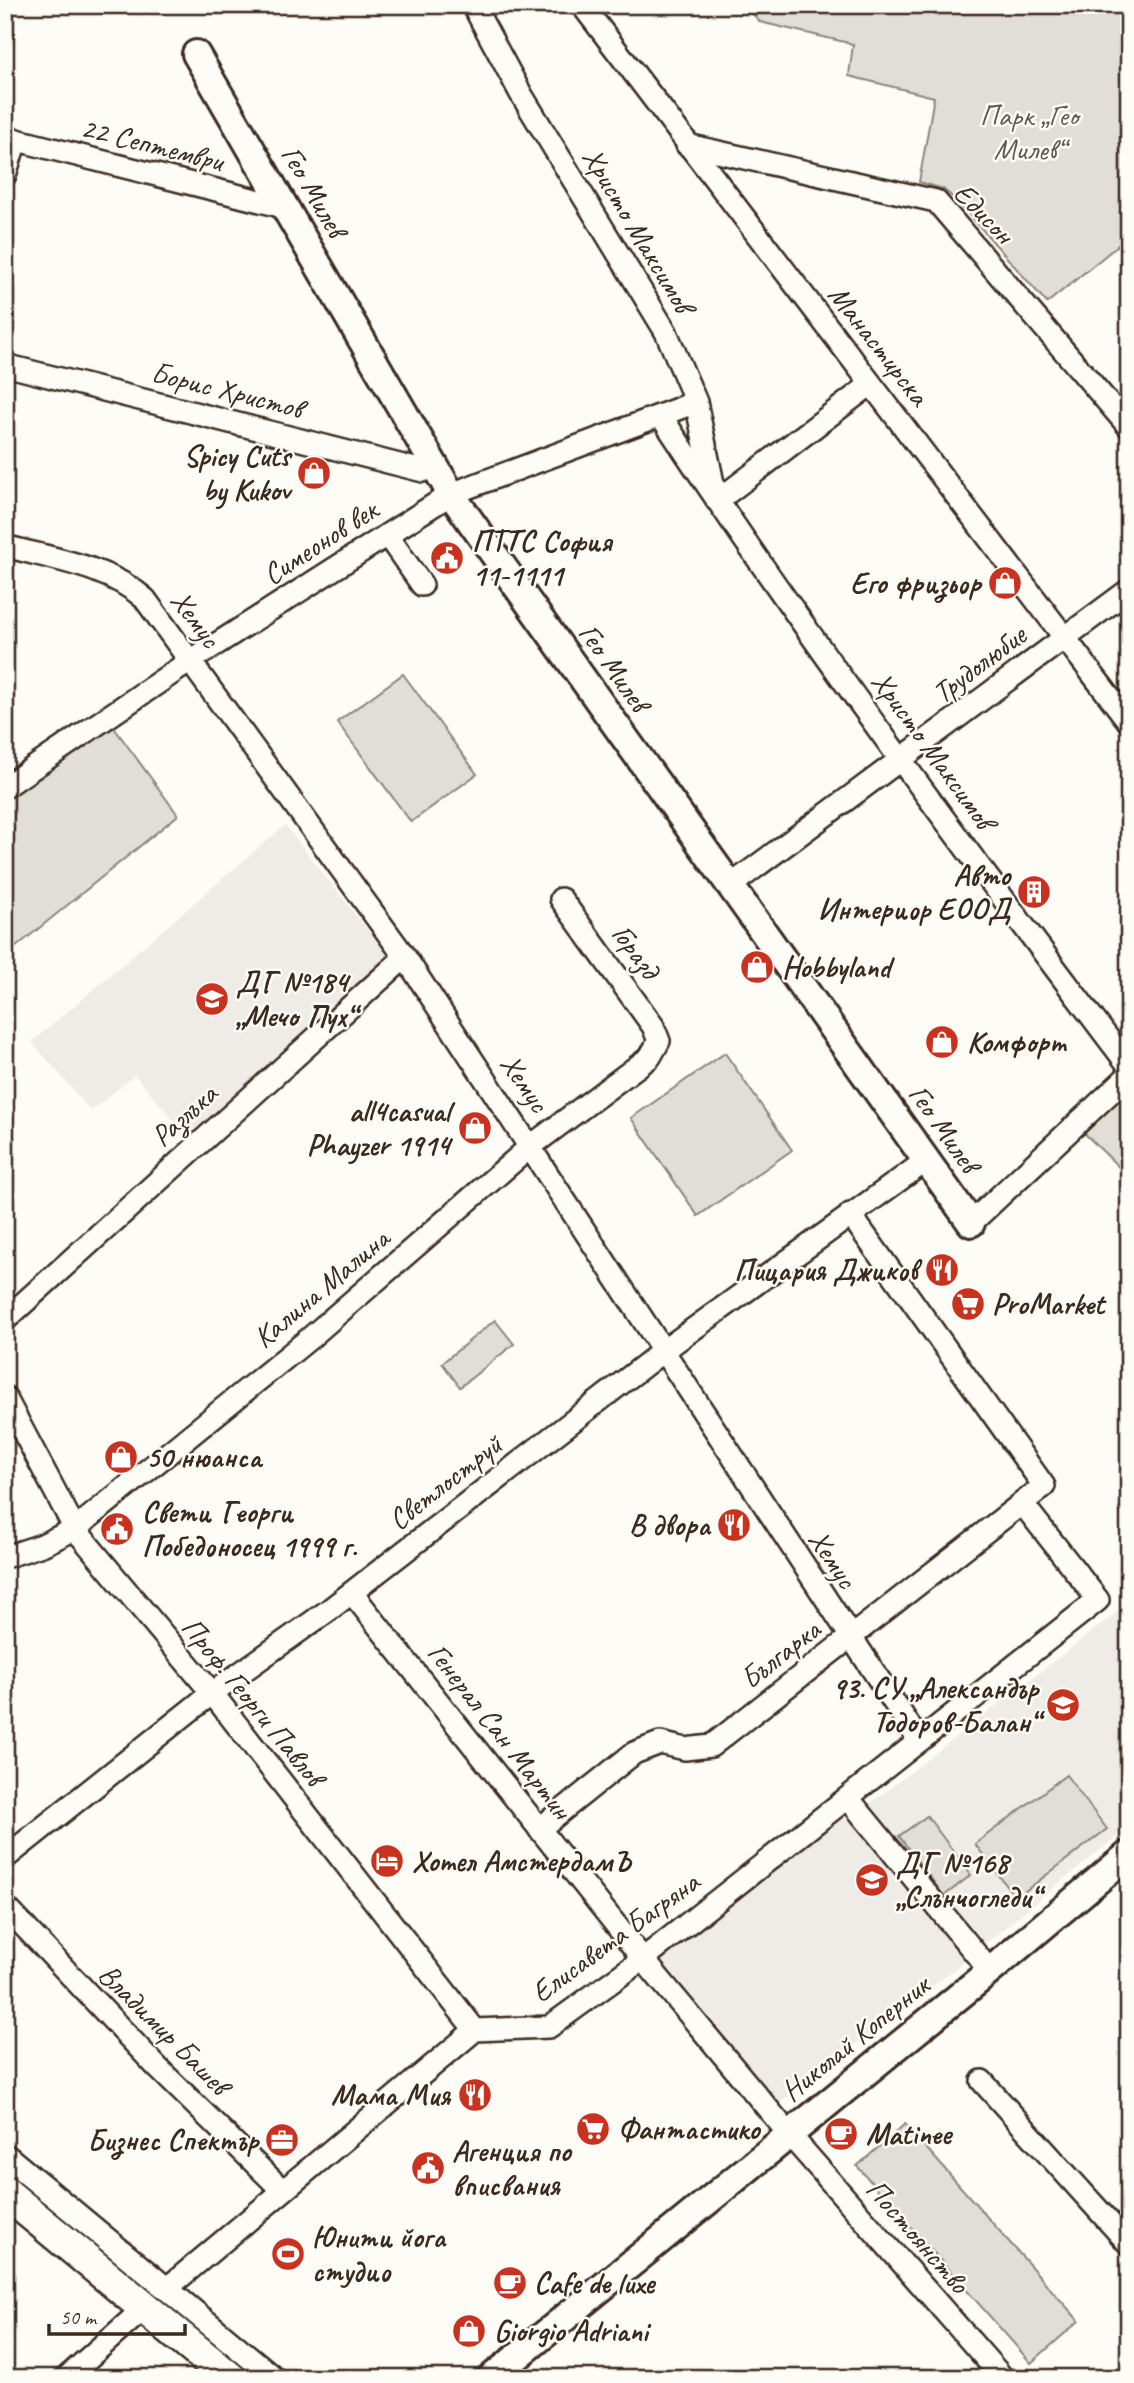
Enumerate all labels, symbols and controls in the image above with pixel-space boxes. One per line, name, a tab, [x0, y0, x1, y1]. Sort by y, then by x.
park label: Парк „Гео Милев“	[980, 96, 1082, 168]
street label: 22 Септември	[77, 108, 229, 181]
street label: Гео Милев	[273, 139, 358, 248]
street label: Христо Максимов	[574, 141, 706, 325]
street label: Едисон	[945, 174, 1024, 254]
street label: Манастирска	[820, 277, 939, 415]
street label: Борис Христов	[147, 353, 312, 429]
place label: Spicy Cuts by Kukov	[183, 437, 293, 510]
shop icon: Spicy Cuts by Kukov	[295, 454, 333, 492]
street label: Симеонов век	[255, 490, 386, 593]
place label: ПТТС София 11-1111	[472, 522, 614, 594]
public building icon: ПТТС София 11-1111	[428, 539, 466, 577]
place label: Его фризьор	[850, 564, 983, 603]
shop icon: Его фризьор	[986, 564, 1024, 602]
street label: Хемус	[163, 583, 230, 656]
street label: Трудолюбие	[924, 615, 1035, 712]
street label: Гео Милев	[570, 616, 661, 723]
street label: Христо Максимов	[863, 664, 1007, 842]
place label: Авто Интериор ЕООД	[818, 856, 1013, 928]
building icon: Авто Интериор ЕООД	[1015, 873, 1053, 911]
street label: Горазд	[603, 916, 670, 988]
shop icon: Hobbyland	[738, 948, 776, 986]
place label: Hobbyland	[782, 948, 895, 986]
place label: ДГ №184 „Мечо Пух“	[236, 963, 362, 1035]
school or university icon: ДГ №184 „Мечо Пух“	[193, 980, 231, 1018]
shop icon: Комфорт	[923, 1023, 961, 1061]
place label: Комфорт	[967, 1023, 1068, 1061]
street label: Хемус	[492, 1047, 559, 1120]
street label: Разлъка	[143, 1074, 227, 1155]
street label: Гео Милев	[900, 1077, 991, 1184]
place label: all4casual Phayzer 1914	[307, 1092, 456, 1165]
shop icon: all4casual Phayzer 1914	[456, 1109, 494, 1147]
street label: Калина Малина	[245, 1218, 399, 1356]
place label: Пицария Джиков	[734, 1251, 923, 1289]
restaurant icon: Пицария Джиков	[923, 1251, 961, 1289]
supermarket icon: ProMarket	[949, 1285, 987, 1323]
place label: ProMarket	[992, 1285, 1107, 1323]
street label: Светлоструй	[380, 1425, 511, 1538]
shop icon: 50 нюанса	[102, 1438, 140, 1476]
place label: 50 нюанса	[146, 1438, 264, 1476]
place label: Свети Георги Победоносец 1999 г.	[142, 1493, 358, 1565]
place label: В двора	[629, 1506, 712, 1544]
restaurant icon: В двора	[715, 1506, 753, 1544]
public building icon: Свети Георги Победоносец 1999 г.	[98, 1510, 136, 1548]
street label: Хемус	[800, 1523, 867, 1596]
street label: Проф. Георги Павлов	[173, 1609, 336, 1797]
street label: Българка	[732, 1610, 829, 1697]
street label: Генерал Сан Мартин	[419, 1635, 582, 1828]
place label: 93. СУ „Александър Тодоров-Балан“	[832, 1669, 1045, 1741]
school or university icon: 93. СУ „Александър Тодоров-Балан“	[1044, 1686, 1082, 1724]
hotel icon: Хотел АмстердамЪ	[368, 1842, 406, 1880]
place label: Хотел АмстердамЪ	[412, 1842, 633, 1880]
place label: ДГ №168 „Слънчогледи“	[896, 1844, 1046, 1916]
school or university icon: ДГ №168 „Слънчогледи“	[853, 1861, 891, 1899]
street label: Елисавета Багряна	[523, 1862, 708, 2011]
street label: Владимир Башев	[90, 1955, 242, 2107]
street label: Николай Коперник	[773, 1965, 939, 2109]
place label: Мама Мия	[331, 2076, 452, 2114]
restaurant icon: Мама Мия	[456, 2076, 494, 2114]
supermarket icon: Фантастико	[574, 2110, 612, 2148]
place label: Фантастико	[618, 2110, 762, 2148]
cafe icon: Matinee	[822, 2115, 860, 2153]
place label: Matinee	[866, 2115, 954, 2153]
place label: Бизнес Спектър	[87, 2121, 261, 2160]
office icon: Бизнес Спектър	[263, 2121, 301, 2159]
place label: Агенция по вписвания	[452, 2132, 573, 2204]
public building icon: Агенция по вписвания	[409, 2149, 447, 2187]
street label: Постоянство	[858, 2171, 979, 2302]
place label: Юнити йога студио	[312, 2218, 447, 2290]
sports icon: Юнити йога студио	[269, 2235, 307, 2273]
cafe icon: Cafe de luxe	[491, 2264, 529, 2302]
place label: Cafe de luxe	[534, 2264, 656, 2302]
scale bar	[49, 2292, 186, 2336]
text: 50 m	[60, 2304, 98, 2330]
shop icon: Giorgio Adriani	[450, 2312, 488, 2350]
place label: Giorgio Adriani	[494, 2312, 652, 2350]

